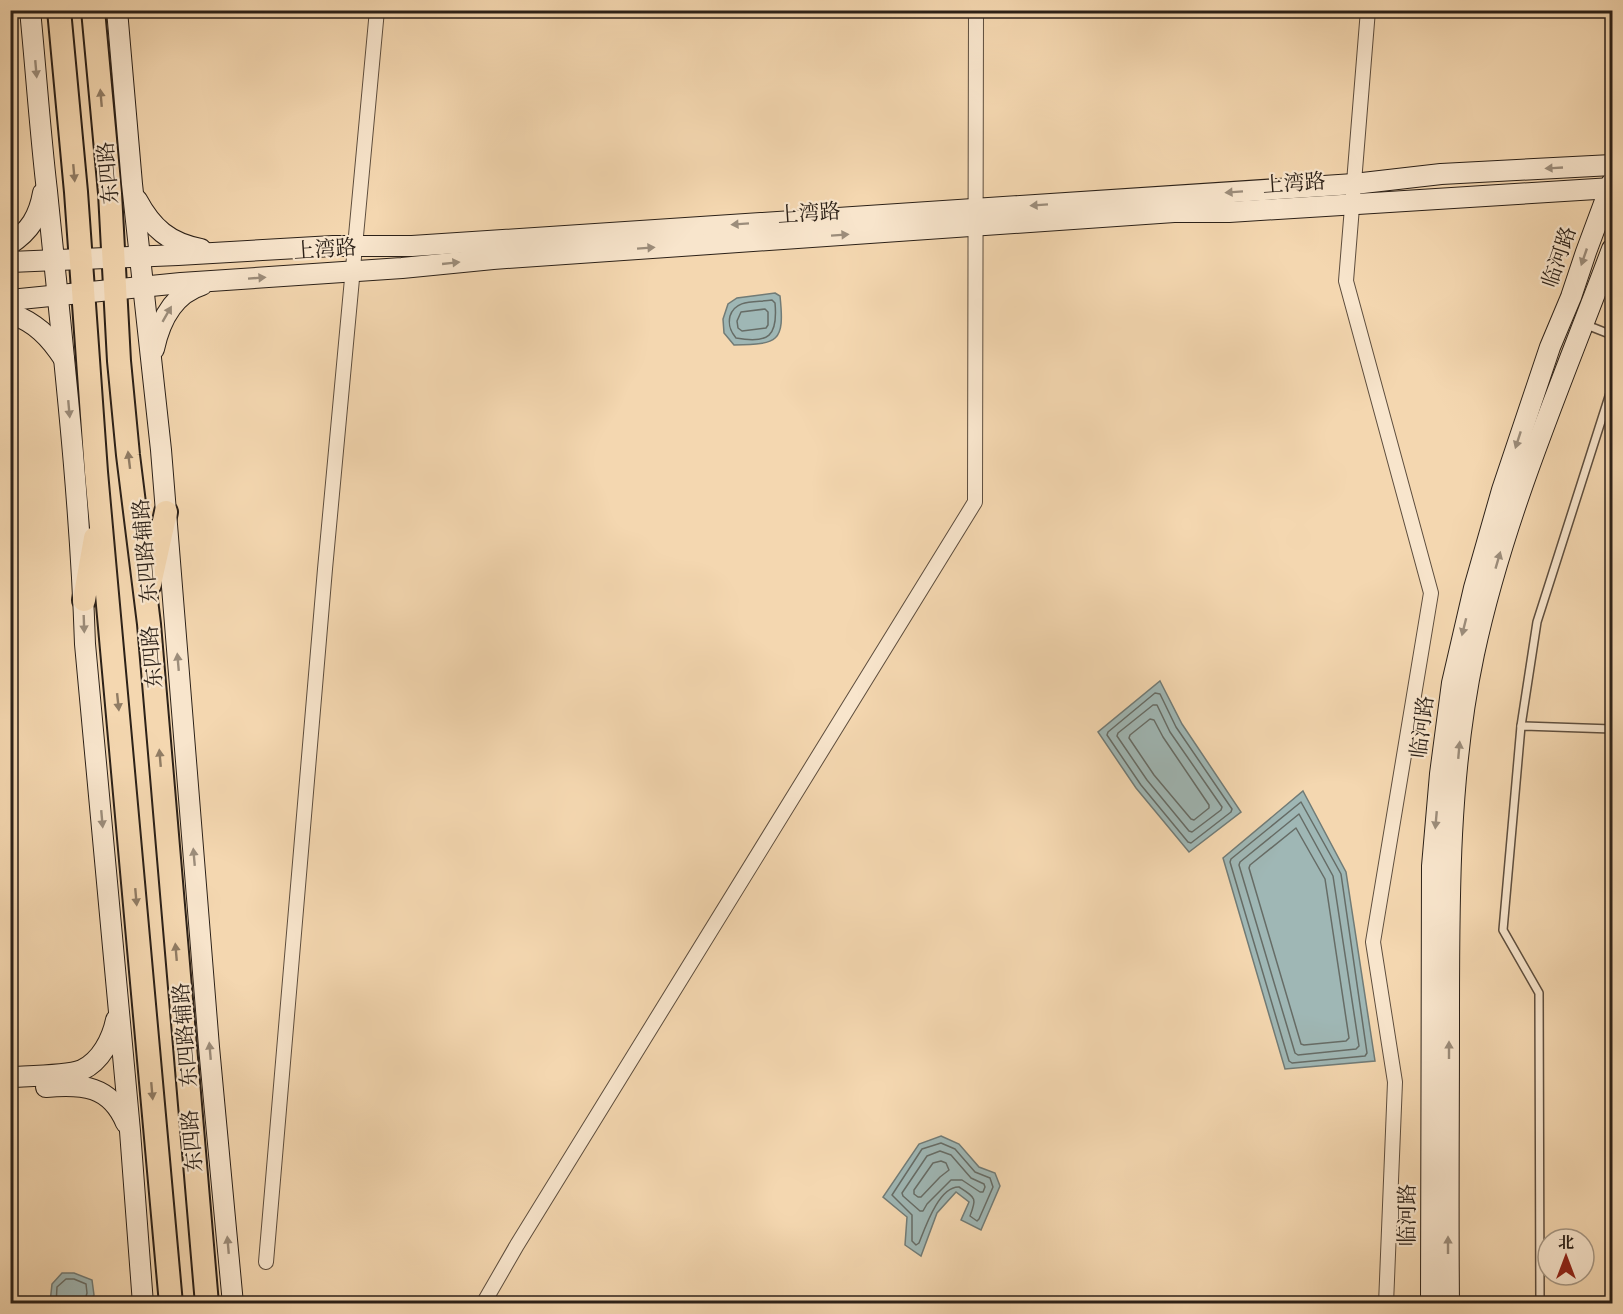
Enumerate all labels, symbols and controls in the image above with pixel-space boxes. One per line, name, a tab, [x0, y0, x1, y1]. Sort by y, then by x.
one-way arrow	[31, 59, 41, 78]
one-way arrow	[96, 88, 106, 107]
street label: 东四路	[91, 140, 124, 206]
one-way arrow	[1545, 163, 1564, 172]
one-way arrow	[69, 164, 79, 183]
street label: 上湾路	[1262, 167, 1326, 198]
one-way arrow	[1225, 187, 1244, 196]
street label: 上湾路	[777, 197, 841, 228]
one-way arrow	[1030, 200, 1049, 209]
one-way arrow	[731, 220, 750, 229]
street label: 临河路	[1536, 223, 1582, 291]
one-way arrow	[831, 230, 850, 239]
street label: 上湾路	[293, 233, 357, 264]
one-way arrow	[636, 243, 655, 252]
one-way arrow	[1579, 248, 1589, 266]
one-way arrow	[442, 258, 461, 268]
one-way arrow	[247, 273, 266, 283]
one-way arrow	[162, 306, 173, 322]
one-way arrow	[64, 400, 74, 419]
one-way arrow	[1513, 431, 1522, 449]
one-way arrow	[124, 450, 134, 469]
street label: 东四路辅路	[126, 498, 163, 605]
one-way arrow	[1494, 551, 1504, 569]
one-way arrow	[80, 615, 89, 634]
one-way arrow	[1459, 618, 1469, 637]
street label: 东四路	[135, 624, 168, 690]
one-way arrow	[173, 653, 183, 672]
one-way arrow	[113, 693, 123, 712]
street label: 临河路	[1404, 694, 1439, 760]
one-way arrow	[1454, 741, 1464, 760]
one-way arrow	[156, 748, 165, 767]
one-way arrow	[97, 809, 107, 828]
one-way arrow	[1431, 811, 1441, 830]
one-way arrow	[189, 847, 199, 866]
one-way arrow	[131, 887, 140, 906]
one-way arrow	[171, 943, 181, 962]
street label: 东四路辅路	[166, 982, 203, 1089]
one-way arrow	[1444, 1041, 1454, 1060]
one-way arrow	[205, 1042, 215, 1061]
one-way arrow	[148, 1081, 157, 1100]
street label: 东四路	[175, 1108, 208, 1174]
street label: 临河路	[1393, 1184, 1420, 1247]
north arrow	[1536, 1227, 1596, 1287]
text: 北	[1558, 1232, 1574, 1253]
one-way arrow	[223, 1236, 233, 1255]
one-way arrow	[1443, 1236, 1453, 1255]

